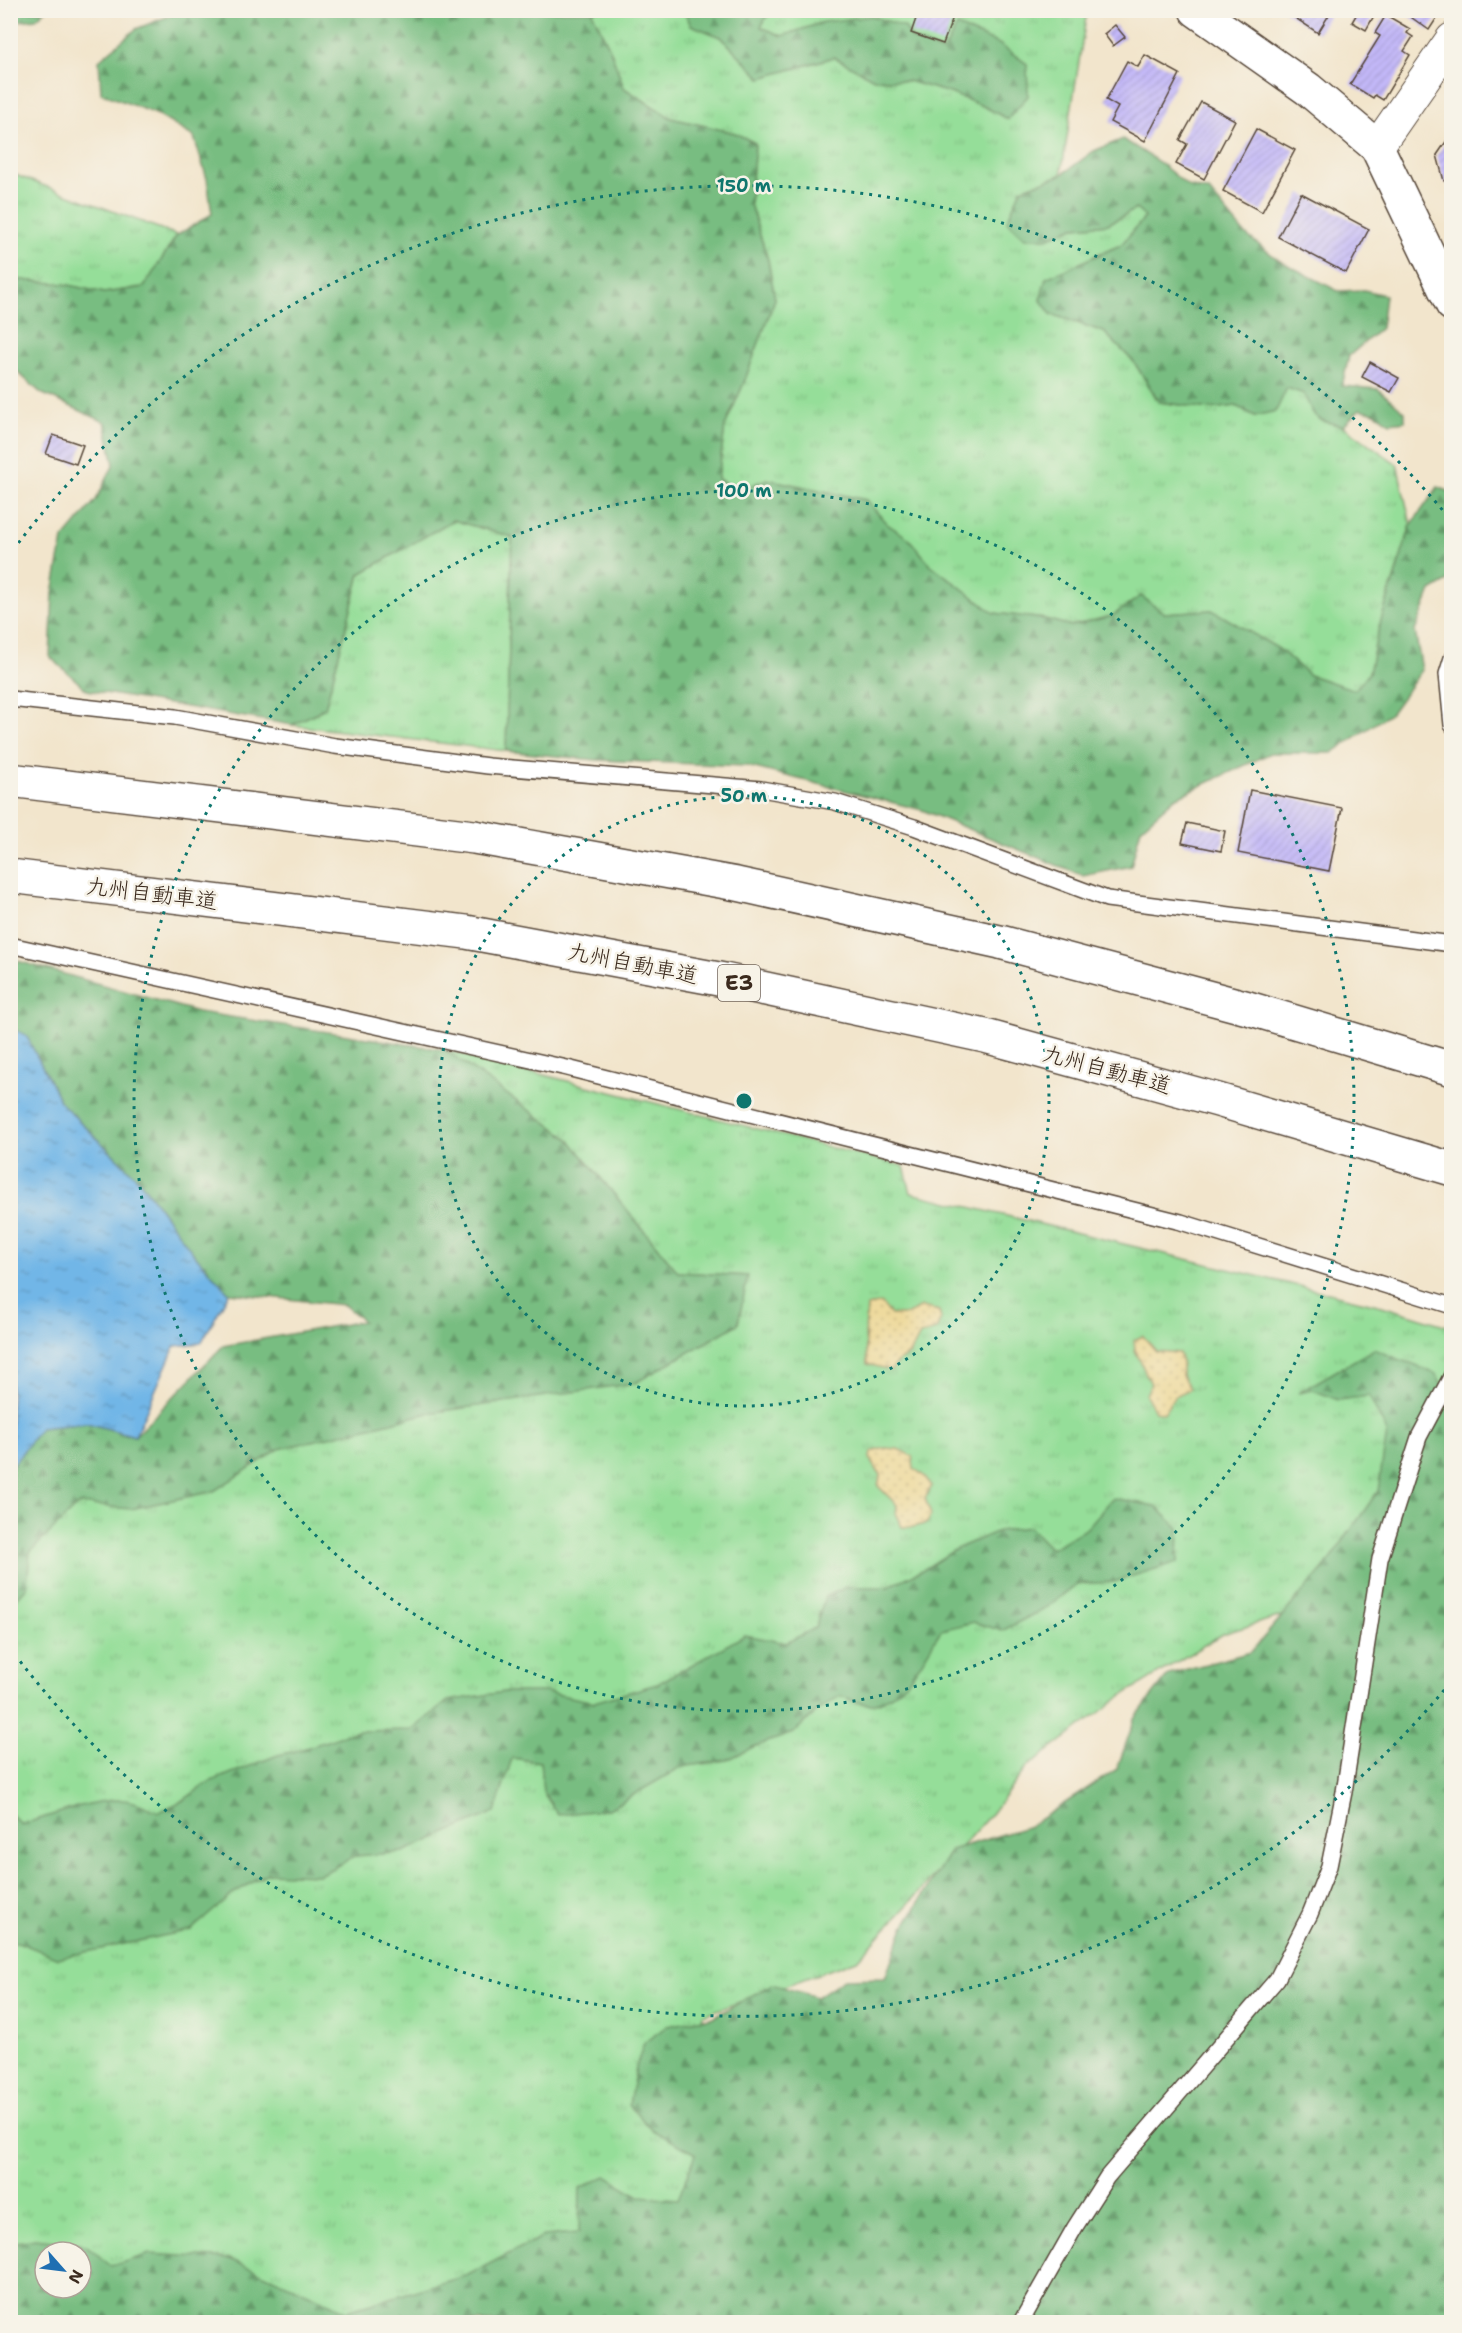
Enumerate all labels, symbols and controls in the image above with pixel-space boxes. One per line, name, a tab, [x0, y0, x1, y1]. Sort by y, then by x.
text: 150 m	[717, 174, 772, 198]
text: 100 m	[716, 479, 772, 503]
text: 50 m	[721, 784, 768, 808]
street label: 九州自動車道	[85, 871, 219, 916]
street label: 九州自動車道	[565, 937, 700, 990]
road number: E3	[718, 965, 760, 1001]
street label: 九州自動車道	[1039, 1038, 1174, 1101]
centre of rings	[734, 1091, 754, 1111]
north arrow	[33, 2240, 93, 2300]
text: N	[64, 2266, 88, 2287]

